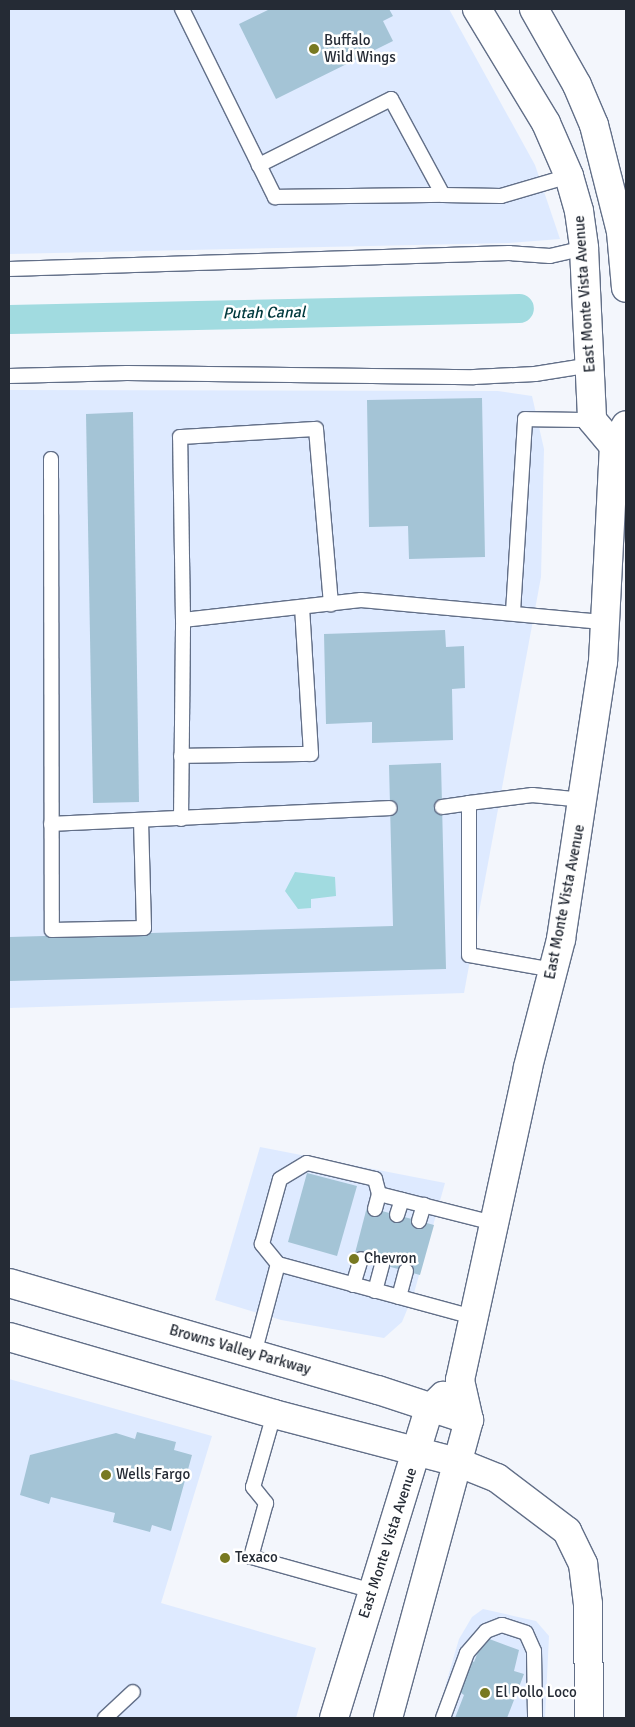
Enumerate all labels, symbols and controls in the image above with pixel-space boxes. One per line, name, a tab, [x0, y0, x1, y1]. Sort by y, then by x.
place label: Buffalo Wild Wings	[324, 31, 396, 66]
marker: Buffalo Wild Wings	[308, 43, 320, 55]
street label: East Monte Vista Avenue	[571, 215, 599, 373]
water label: Putah Canal	[222, 303, 306, 323]
street label: East Monte Vista Avenue	[541, 823, 589, 981]
place label: Chevron	[364, 1250, 417, 1268]
marker: Chevron	[348, 1253, 360, 1265]
street label: Browns Valley Parkway	[167, 1321, 313, 1379]
street label: East Monte Vista Avenue	[355, 1465, 421, 1621]
place label: Wells Fargo	[116, 1466, 190, 1484]
marker: Wells Fargo	[100, 1469, 112, 1481]
place label: Texaco	[235, 1549, 278, 1567]
marker: Texaco	[219, 1552, 231, 1564]
place label: El Pollo Loco	[495, 1684, 577, 1702]
marker: El Pollo Loco	[479, 1687, 491, 1699]

